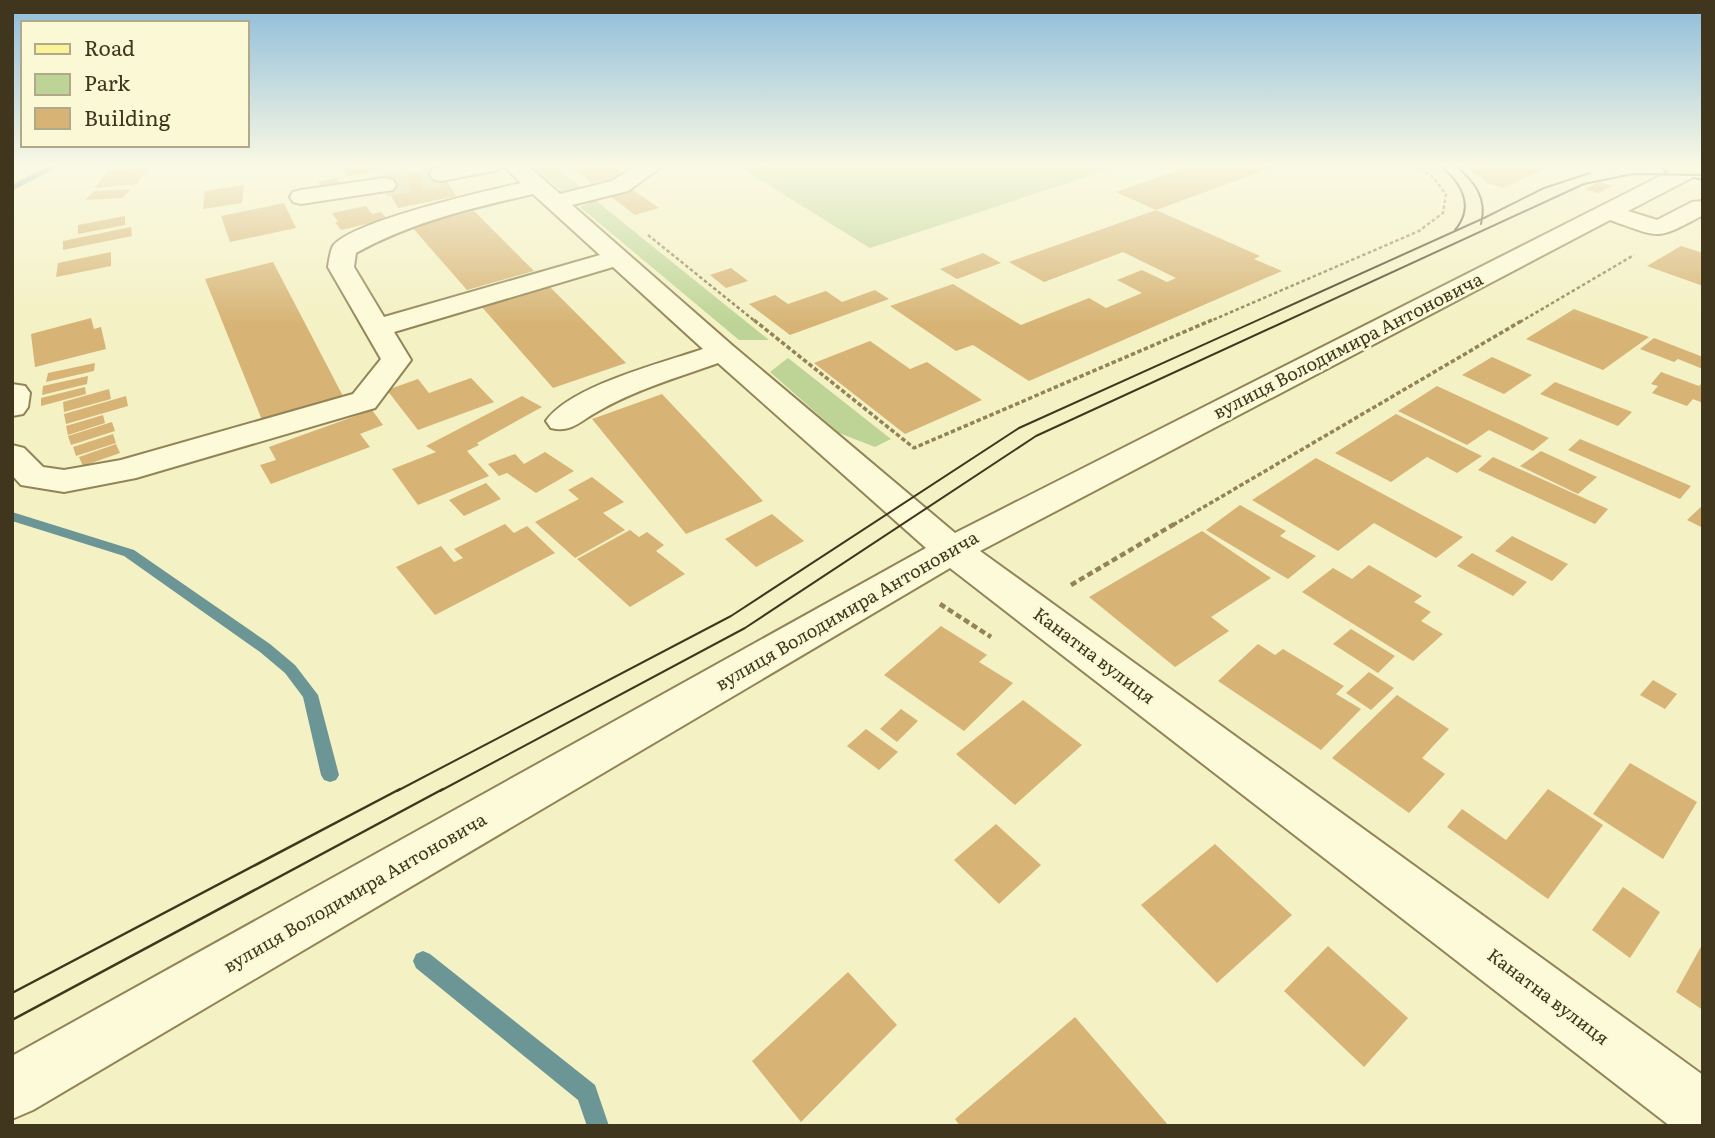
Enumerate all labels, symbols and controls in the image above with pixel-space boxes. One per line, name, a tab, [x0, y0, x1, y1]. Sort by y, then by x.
legend	[21, 21, 248, 147]
text: Road	[84, 31, 135, 62]
text: Park	[84, 66, 130, 97]
text: Building	[84, 101, 171, 132]
street label: вулиця Володимира Антоновича	[1208, 264, 1487, 425]
street label: вулиця Володимира Антоновича	[710, 523, 983, 696]
street label: Канатна вулиця	[1028, 600, 1162, 710]
street label: вулиця Володимира Антоновича	[218, 805, 491, 978]
street label: Канатна вулиця	[1482, 941, 1616, 1051]

